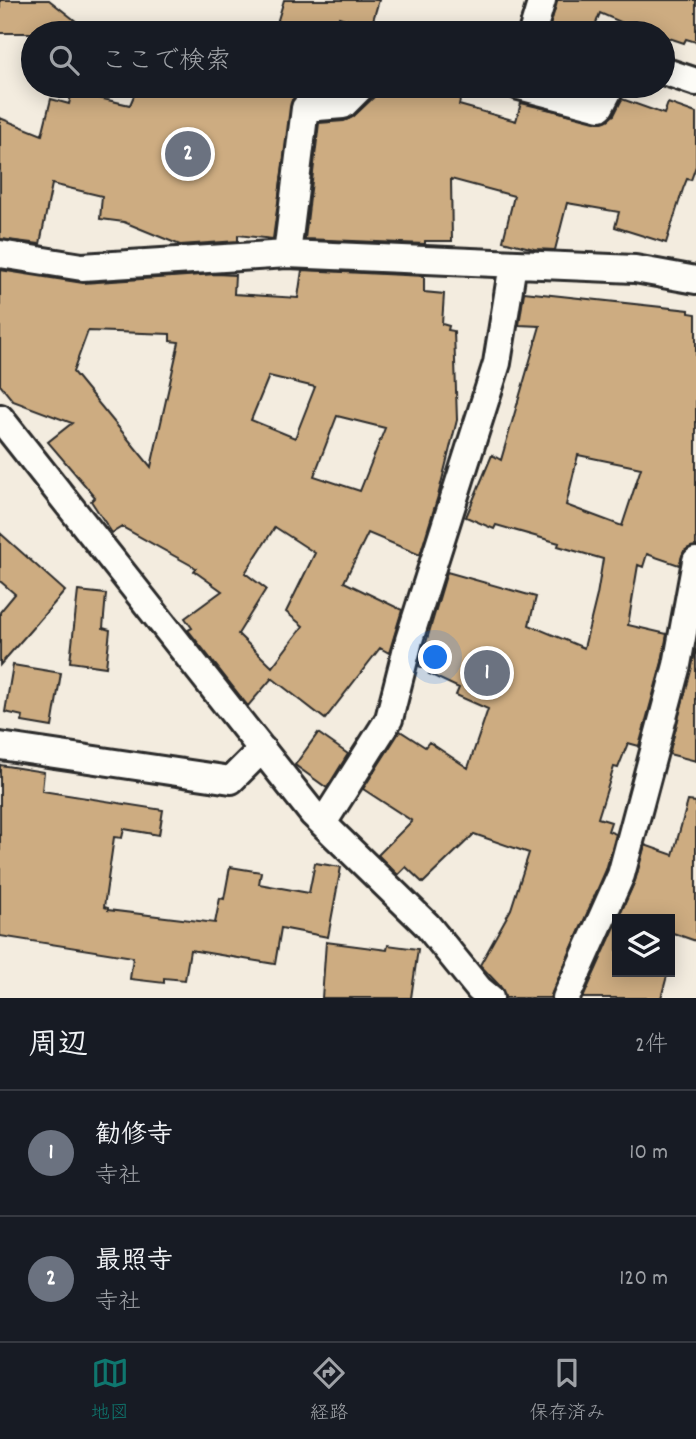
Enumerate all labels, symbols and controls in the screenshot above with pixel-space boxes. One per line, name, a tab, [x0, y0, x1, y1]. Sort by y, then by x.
search box	[21, 21, 675, 98]
icon: search	[45, 41, 83, 79]
text: ここで検索	[101, 44, 231, 81]
pin: 2	[165, 128, 211, 180]
your location	[418, 640, 452, 674]
pin: 1	[464, 647, 510, 699]
map controls	[612, 914, 675, 977]
button: layers	[612, 914, 675, 977]
text: 周辺	[28, 1026, 88, 1069]
text: 2件	[635, 1030, 668, 1063]
text: 勧修寺	[95, 1118, 173, 1155]
text: 1	[48, 1137, 54, 1170]
text: 10 m	[629, 1137, 668, 1170]
text: 寺社	[95, 1161, 141, 1194]
text: 最照寺	[95, 1244, 173, 1281]
text: 2	[46, 1263, 56, 1296]
text: 120 m	[619, 1263, 668, 1296]
text: 寺社	[95, 1287, 141, 1320]
tab: 地図	[91, 1354, 129, 1428]
tab: 経路	[310, 1354, 348, 1428]
tab: 保存済み	[529, 1354, 605, 1428]

